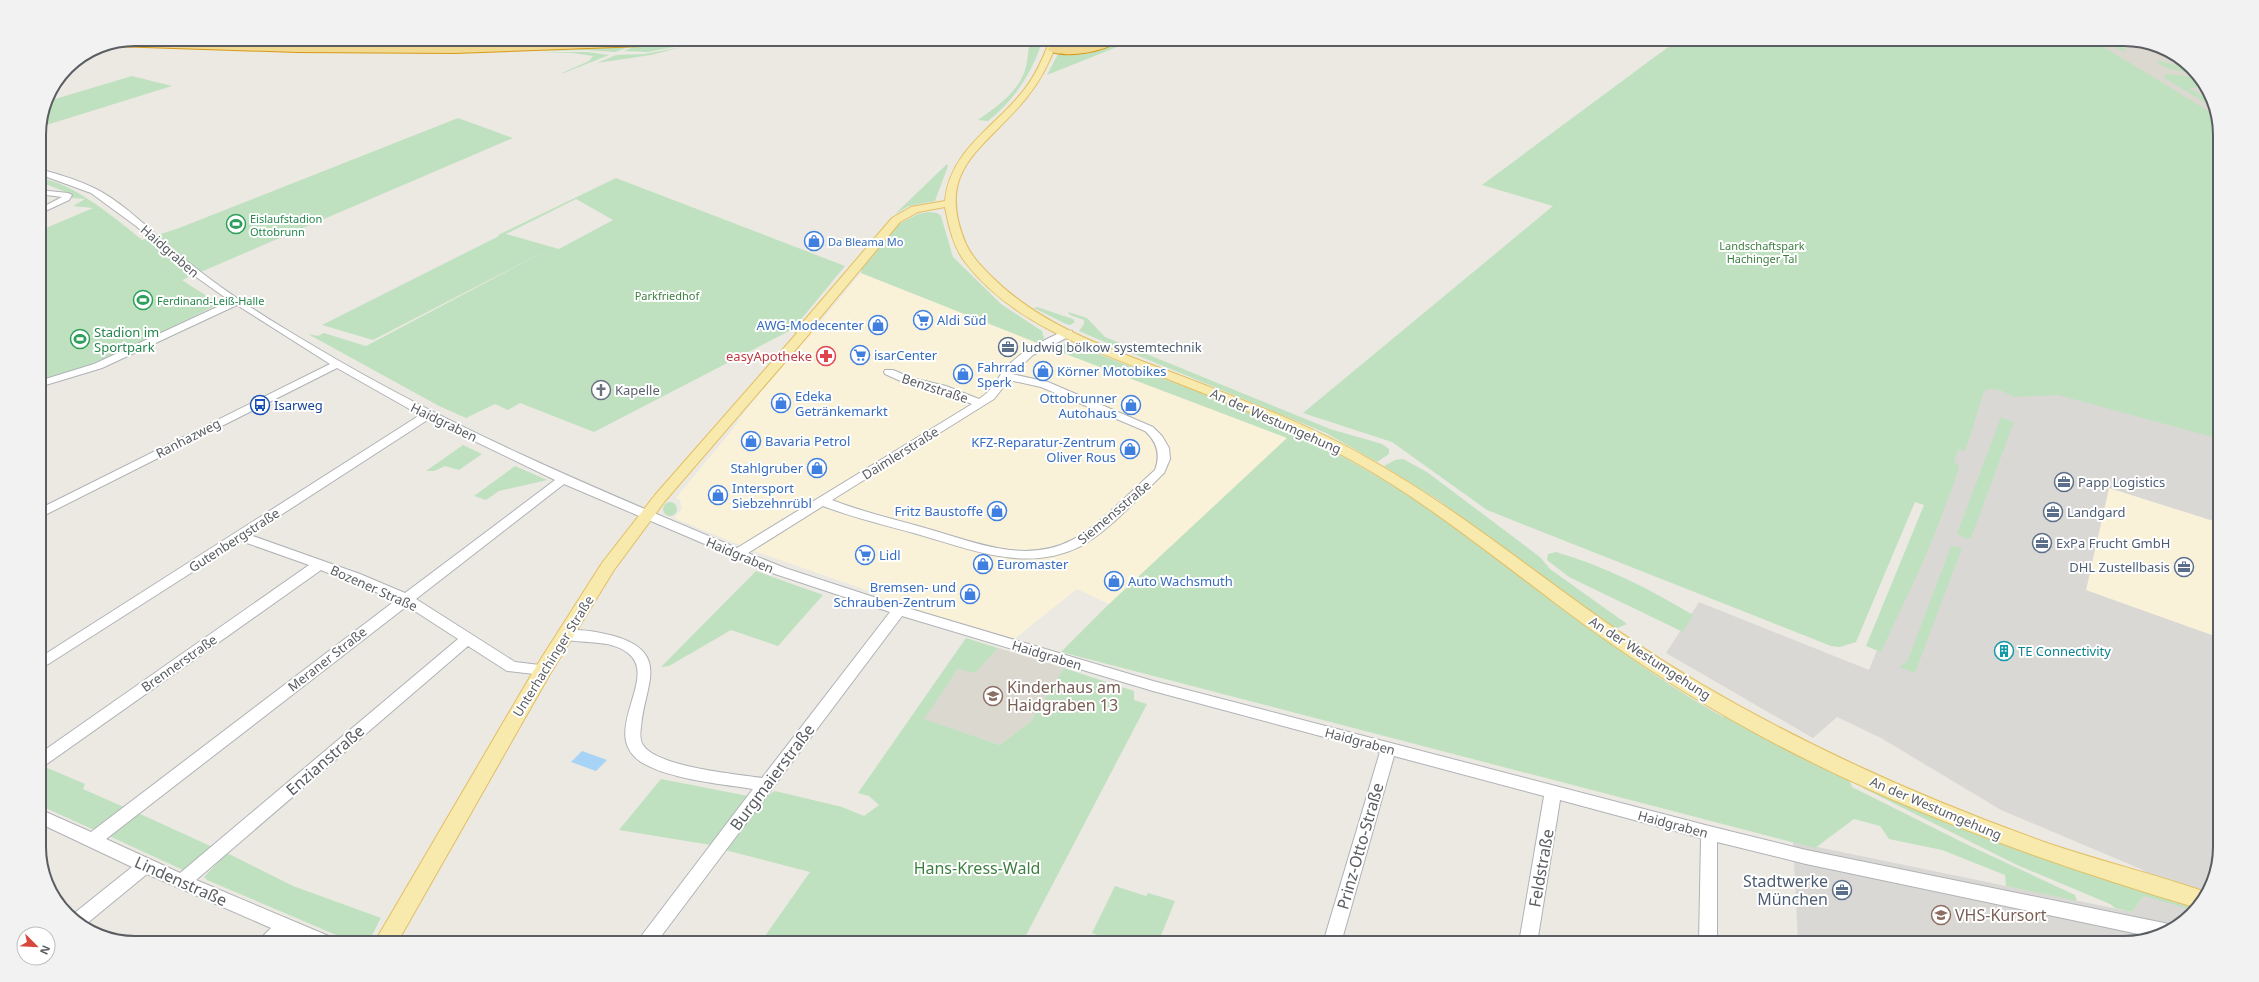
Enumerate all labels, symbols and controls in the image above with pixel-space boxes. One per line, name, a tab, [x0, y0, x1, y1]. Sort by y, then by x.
place label: Eislaufstadion Ottobrunn	[250, 211, 322, 239]
sports icon: Eislaufstadion Ottobrunn	[225, 213, 247, 235]
street label: Haidgraben	[137, 221, 203, 281]
shop icon: Da Bleama Mo	[803, 230, 825, 252]
place label: Da Bleama Mo	[828, 234, 904, 249]
park label: Landschaftspark Hachinger Tal	[1719, 238, 1805, 266]
park label: Parkfriedhof	[635, 288, 701, 303]
sports icon: Ferdinand-Leiß-Halle	[132, 289, 154, 311]
place label: Ferdinand-Leiß-Halle	[157, 293, 264, 308]
supermarket icon: Aldi Süd	[912, 309, 934, 331]
place label: Aldi Süd	[937, 311, 987, 329]
shop icon: AWG-Modecenter	[867, 314, 889, 336]
place label: AWG-Modecenter	[757, 316, 865, 334]
place label: Stadion im Sportpark	[94, 323, 159, 356]
sports icon: Stadion im Sportpark	[69, 328, 91, 350]
office icon: ludwig bölkow systemtechnik	[997, 336, 1019, 358]
place label: ludwig bölkow systemtechnik	[1022, 338, 1202, 356]
supermarket icon: isarCenter	[849, 344, 871, 366]
pharmacy icon: easyApotheke	[815, 345, 837, 367]
place label: isarCenter	[874, 346, 938, 364]
place label: easyApotheke	[726, 347, 812, 365]
place label: Fahrrad Sperk	[977, 358, 1025, 391]
shop icon: Körner Motobikes	[1032, 360, 1054, 382]
place label: Körner Motobikes	[1057, 362, 1166, 380]
shop icon: Fahrrad Sperk	[952, 363, 974, 385]
street label: Benzstraße	[900, 369, 970, 407]
church icon: Kapelle	[590, 379, 612, 401]
place label: Kapelle	[615, 381, 660, 399]
street label: An der Westumgehung	[1208, 384, 1344, 458]
place label: Edeka Getränkemarkt	[795, 387, 888, 420]
place label: Ottobrunner Autohaus	[1039, 389, 1118, 422]
shop icon: Edeka Getränkemarkt	[770, 392, 792, 414]
bus stop icon: Isarweg	[249, 394, 271, 416]
shop icon: Ottobrunner Autohaus	[1120, 394, 1142, 416]
place label: Isarweg	[274, 396, 323, 414]
street label: Haidgraben	[408, 398, 480, 446]
street label: Ranhazweg	[153, 414, 223, 462]
street label: Daimlerstraße	[858, 422, 942, 484]
shop icon: Bavaria Petrol	[740, 430, 762, 452]
place label: Bavaria Petrol	[765, 432, 850, 450]
place label: KFZ-Reparatur-Zentrum Oliver Rous	[971, 433, 1116, 466]
shop icon: KFZ-Reparatur-Zentrum Oliver Rous	[1119, 438, 1141, 460]
shop icon: Stahlgruber	[806, 457, 828, 479]
place label: Stahlgruber	[730, 459, 804, 477]
office icon: Papp Logistics	[2053, 471, 2075, 493]
place label: Papp Logistics	[2078, 473, 2165, 491]
street label: Siemensstraße	[1074, 476, 1154, 548]
place label: Intersport Siebzehnrübl	[732, 479, 812, 512]
shop icon: Intersport Siebzehnrübl	[707, 484, 729, 506]
shop icon: Fritz Baustoffe	[986, 500, 1008, 522]
office icon: Landgard	[2042, 501, 2064, 523]
place label: Fritz Baustoffe	[895, 502, 983, 520]
place label: Landgard	[2067, 503, 2126, 521]
street label: Gutenbergstraße	[185, 504, 283, 576]
office icon: ExPa Frucht GmbH	[2031, 532, 2053, 554]
street label: Haidgraben	[703, 533, 777, 577]
place label: ExPa Frucht GmbH	[2056, 534, 2170, 552]
supermarket icon: Lidl	[854, 544, 876, 566]
place label: Lidl	[879, 546, 901, 564]
shop icon: Euromaster	[972, 553, 994, 575]
place label: Euromaster	[997, 555, 1069, 573]
office icon: DHL Zustellbasis	[2173, 556, 2195, 578]
place label: DHL Zustellbasis	[2069, 558, 2170, 576]
street label: Bozener Straße	[328, 561, 420, 615]
shop icon: Auto Wachsmuth	[1103, 570, 1125, 592]
place label: Auto Wachsmuth	[1128, 572, 1233, 590]
place label: Bremsen- und Schrauben-Zentrum	[834, 578, 956, 611]
shop icon: Bremsen- und Schrauben-Zentrum	[959, 583, 981, 605]
street label: Unterhachinger Straße	[508, 592, 598, 720]
street label: An der Westumgehung	[1586, 612, 1714, 704]
street label: Meraner Straße	[284, 623, 370, 695]
street label: Brennerstraße	[138, 630, 220, 696]
street label: Haidgraben	[1010, 636, 1084, 674]
building icon: TE Connectivity	[1993, 640, 2015, 662]
place label: TE Connectivity	[2018, 642, 2111, 660]
place label: Kinderhaus am Haidgraben 13	[1007, 676, 1121, 716]
school or university icon: Kinderhaus am Haidgraben 13	[982, 685, 1004, 707]
street label: Burgmaierstraße	[725, 719, 819, 835]
street label: Enzianstraße	[281, 720, 369, 800]
street label: Haidgraben	[1323, 723, 1397, 759]
street label: An der Westumgehung	[1867, 772, 2005, 844]
street label: Prinz-Otto-Straße	[1331, 780, 1389, 912]
street label: Haidgraben	[1636, 806, 1710, 842]
street label: Feldstraße	[1523, 827, 1559, 909]
street label: Lindenstraße	[131, 851, 231, 911]
park label: Hans-Kress-Wald	[914, 857, 1040, 879]
place label: Stadtwerke München	[1743, 870, 1828, 910]
office icon: Stadtwerke München	[1831, 879, 1853, 901]
school or university icon: VHS-Kursort	[1930, 904, 1952, 926]
place label: VHS-Kursort	[1955, 904, 2047, 926]
north arrow	[16, 926, 56, 966]
text: N	[37, 943, 54, 957]

